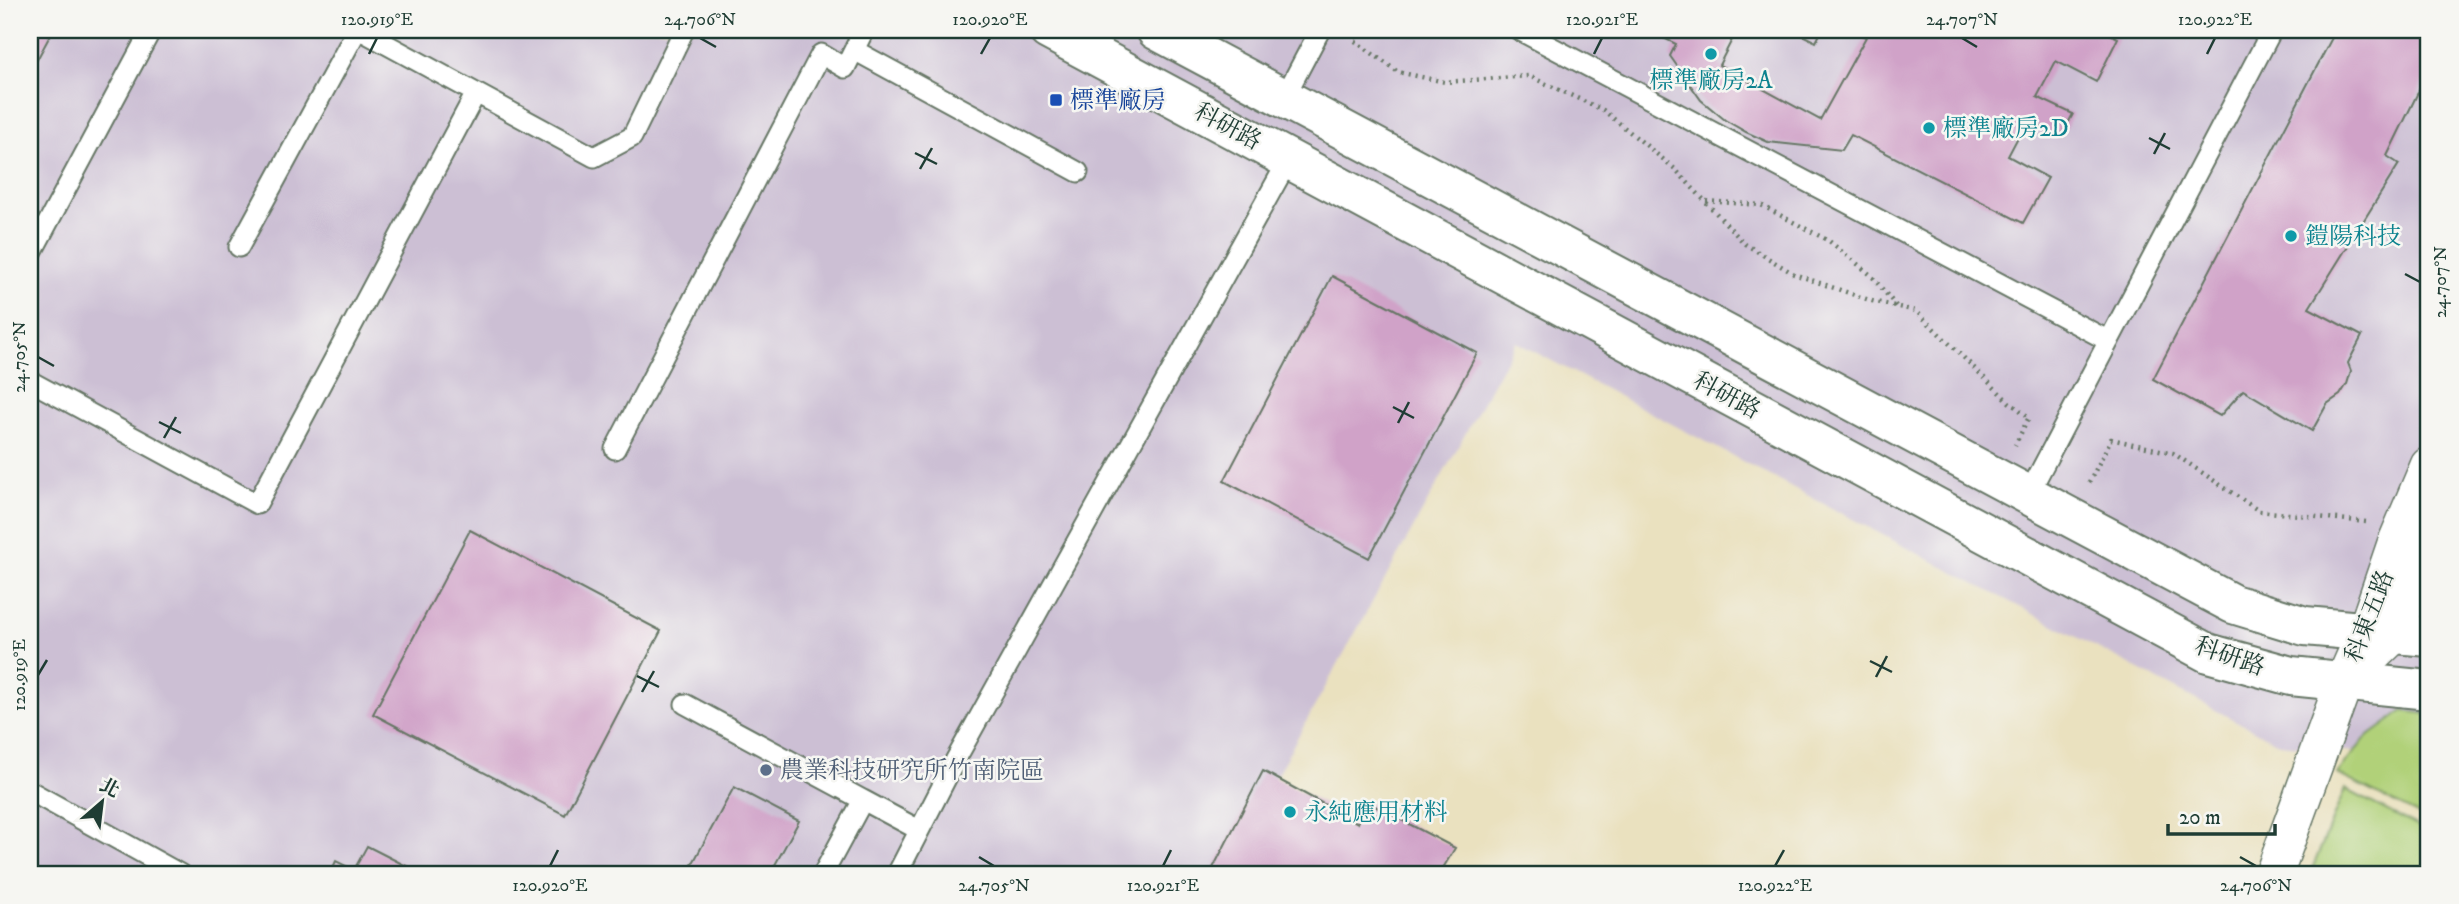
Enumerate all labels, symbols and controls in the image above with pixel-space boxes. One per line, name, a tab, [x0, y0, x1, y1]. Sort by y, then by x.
text: 120.919°E	[341, 9, 413, 31]
text: 24.706°N	[664, 9, 736, 31]
text: 120.920°E	[952, 9, 1028, 31]
text: 120.921°E	[1566, 9, 1638, 31]
text: 24.707°N	[1926, 9, 1998, 31]
text: 120.922°E	[2178, 9, 2253, 31]
marker: 標準廠房2A	[1703, 46, 1719, 62]
place label: 標準廠房2A	[1649, 66, 1773, 96]
place label: 標準廠房	[1070, 86, 1166, 116]
marker: 標準廠房	[1048, 92, 1064, 108]
street label: 科研路	[1189, 97, 1266, 157]
place label: 標準廠房2D	[1943, 114, 2069, 144]
marker: 標準廠房2D	[1921, 120, 1937, 136]
place label: 鎧陽科技	[2305, 222, 2401, 252]
marker: 鎧陽科技	[2283, 228, 2299, 244]
text: 24.707°N	[2430, 246, 2452, 318]
text: 24.705°N	[9, 321, 31, 393]
street label: 科研路	[1688, 366, 1765, 426]
street label: 科東五路	[2339, 566, 2401, 667]
street label: 科研路	[2191, 631, 2269, 683]
text: 120.919°E	[9, 639, 31, 711]
place label: 農業科技研究所竹南院區	[780, 756, 1044, 786]
marker: 農業科技研究所竹南院區	[758, 762, 774, 778]
north arrow	[66, 768, 136, 838]
text: 北	[95, 774, 123, 803]
scale bar	[2168, 792, 2275, 836]
place label: 永純應用材料	[1304, 798, 1448, 828]
marker: 永純應用材料	[1282, 804, 1298, 820]
text: 20 m	[2179, 805, 2221, 831]
text: 120.920°E	[512, 875, 588, 897]
text: 24.705°N	[958, 875, 1030, 897]
text: 120.921°E	[1127, 875, 1199, 897]
text: 120.922°E	[1738, 875, 1813, 897]
text: 24.706°N	[2220, 875, 2292, 897]

